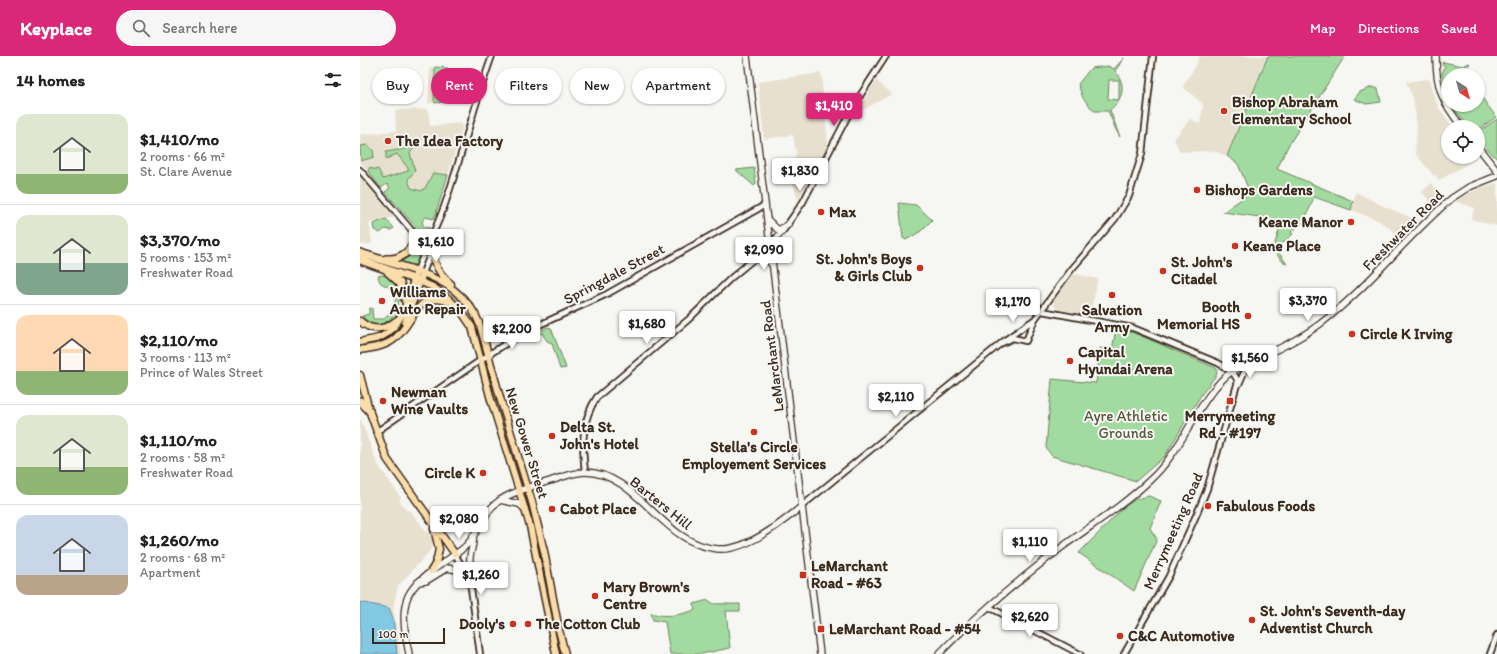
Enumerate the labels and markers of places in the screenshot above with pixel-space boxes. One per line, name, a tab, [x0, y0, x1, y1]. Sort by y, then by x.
pin: $1,410	[801, 93, 867, 127]
place label: Bishop Abraham Elementary School	[1232, 93, 1352, 129]
marker: Bishop Abraham Elementary School	[1219, 106, 1229, 116]
place label: The Idea Factory	[395, 132, 504, 151]
marker: The Idea Factory	[383, 136, 393, 146]
pin: $1,830	[767, 158, 833, 192]
place label: Bishops Gardens	[1205, 181, 1313, 200]
marker: Bishops Gardens	[1192, 185, 1202, 195]
place label: Max	[829, 203, 857, 221]
marker: Max	[816, 207, 826, 217]
place label: Keane Manor	[1258, 213, 1344, 231]
marker: Keane Manor	[1346, 217, 1356, 227]
pin: $1,610	[403, 229, 469, 263]
pin: $2,090	[731, 237, 797, 271]
place label: Keane Place	[1243, 237, 1321, 255]
marker: Keane Place	[1230, 241, 1240, 251]
place label: St. John's Boys & Girls Club	[816, 250, 912, 285]
place label: St. John's Citadel	[1171, 253, 1233, 288]
marker: St. John's Boys & Girls Club	[915, 263, 925, 273]
marker: St. John's Citadel	[1158, 266, 1168, 276]
place label: Williams Auto Repair	[389, 283, 467, 319]
pin: $3,370	[1275, 288, 1341, 322]
pin: $1,170	[980, 289, 1046, 323]
marker: Salvation Army	[1107, 290, 1117, 300]
marker: Williams Auto Repair	[377, 296, 387, 306]
place label: Booth Memorial HS	[1157, 298, 1241, 333]
place label: Salvation Army	[1082, 301, 1143, 337]
pin: $1,680	[614, 311, 680, 345]
marker: Booth Memorial HS	[1243, 311, 1253, 321]
pin: $2,200	[479, 316, 545, 350]
place label: Circle K Irving	[1360, 325, 1453, 344]
marker: Circle K Irving	[1347, 329, 1357, 339]
place label: Capital Hyundai Arena	[1078, 343, 1173, 379]
pin: $1,560	[1217, 345, 1283, 379]
marker: Capital Hyundai Arena	[1065, 356, 1075, 366]
place label: Newman Wine Vaults	[391, 383, 468, 418]
pin: $2,110	[863, 384, 929, 418]
marker: Newman Wine Vaults	[378, 396, 388, 406]
marker: Merrymeeting Rd - #197	[1225, 396, 1235, 406]
place label: Merrymeeting Rd - #197	[1185, 407, 1275, 442]
place label: Delta St. John's Hotel	[559, 418, 639, 453]
marker: Stella's Circle Employement Services	[749, 427, 759, 437]
marker: Delta St. John's Hotel	[547, 431, 557, 441]
place label: Stella's Circle Employement Services	[682, 438, 826, 474]
place label: Circle K	[424, 464, 475, 482]
marker: Circle K	[478, 468, 488, 478]
place label: Fabulous Foods	[1216, 497, 1315, 515]
place label: Cabot Place	[560, 500, 637, 518]
marker: Fabulous Foods	[1203, 501, 1213, 511]
marker: Cabot Place	[547, 504, 557, 514]
pin: $2,080	[426, 506, 492, 540]
pin: $1,110	[997, 529, 1063, 563]
place label: LeMarchant Road - #63	[811, 557, 888, 592]
pin: $1,260	[448, 562, 514, 596]
marker: LeMarchant Road - #63	[798, 570, 808, 580]
place label: Mary Brown's Centre	[603, 578, 690, 613]
marker: Mary Brown's Centre	[590, 591, 600, 601]
place label: St. John's Seventh-day Adventist Church	[1259, 602, 1406, 637]
pin: $2,620	[997, 604, 1063, 638]
place label: Dooly's	[459, 615, 505, 634]
place label: The Cotton Club	[535, 615, 641, 633]
marker: St. John's Seventh-day Adventist Church	[1247, 615, 1257, 625]
marker: Dooly's	[508, 619, 518, 629]
marker: The Cotton Club	[523, 619, 533, 629]
place label: LeMarchant Road - #54	[829, 620, 981, 638]
marker: LeMarchant Road - #54	[816, 624, 826, 634]
place label: C&C Automotive	[1128, 627, 1235, 645]
marker: C&C Automotive	[1115, 631, 1125, 641]

